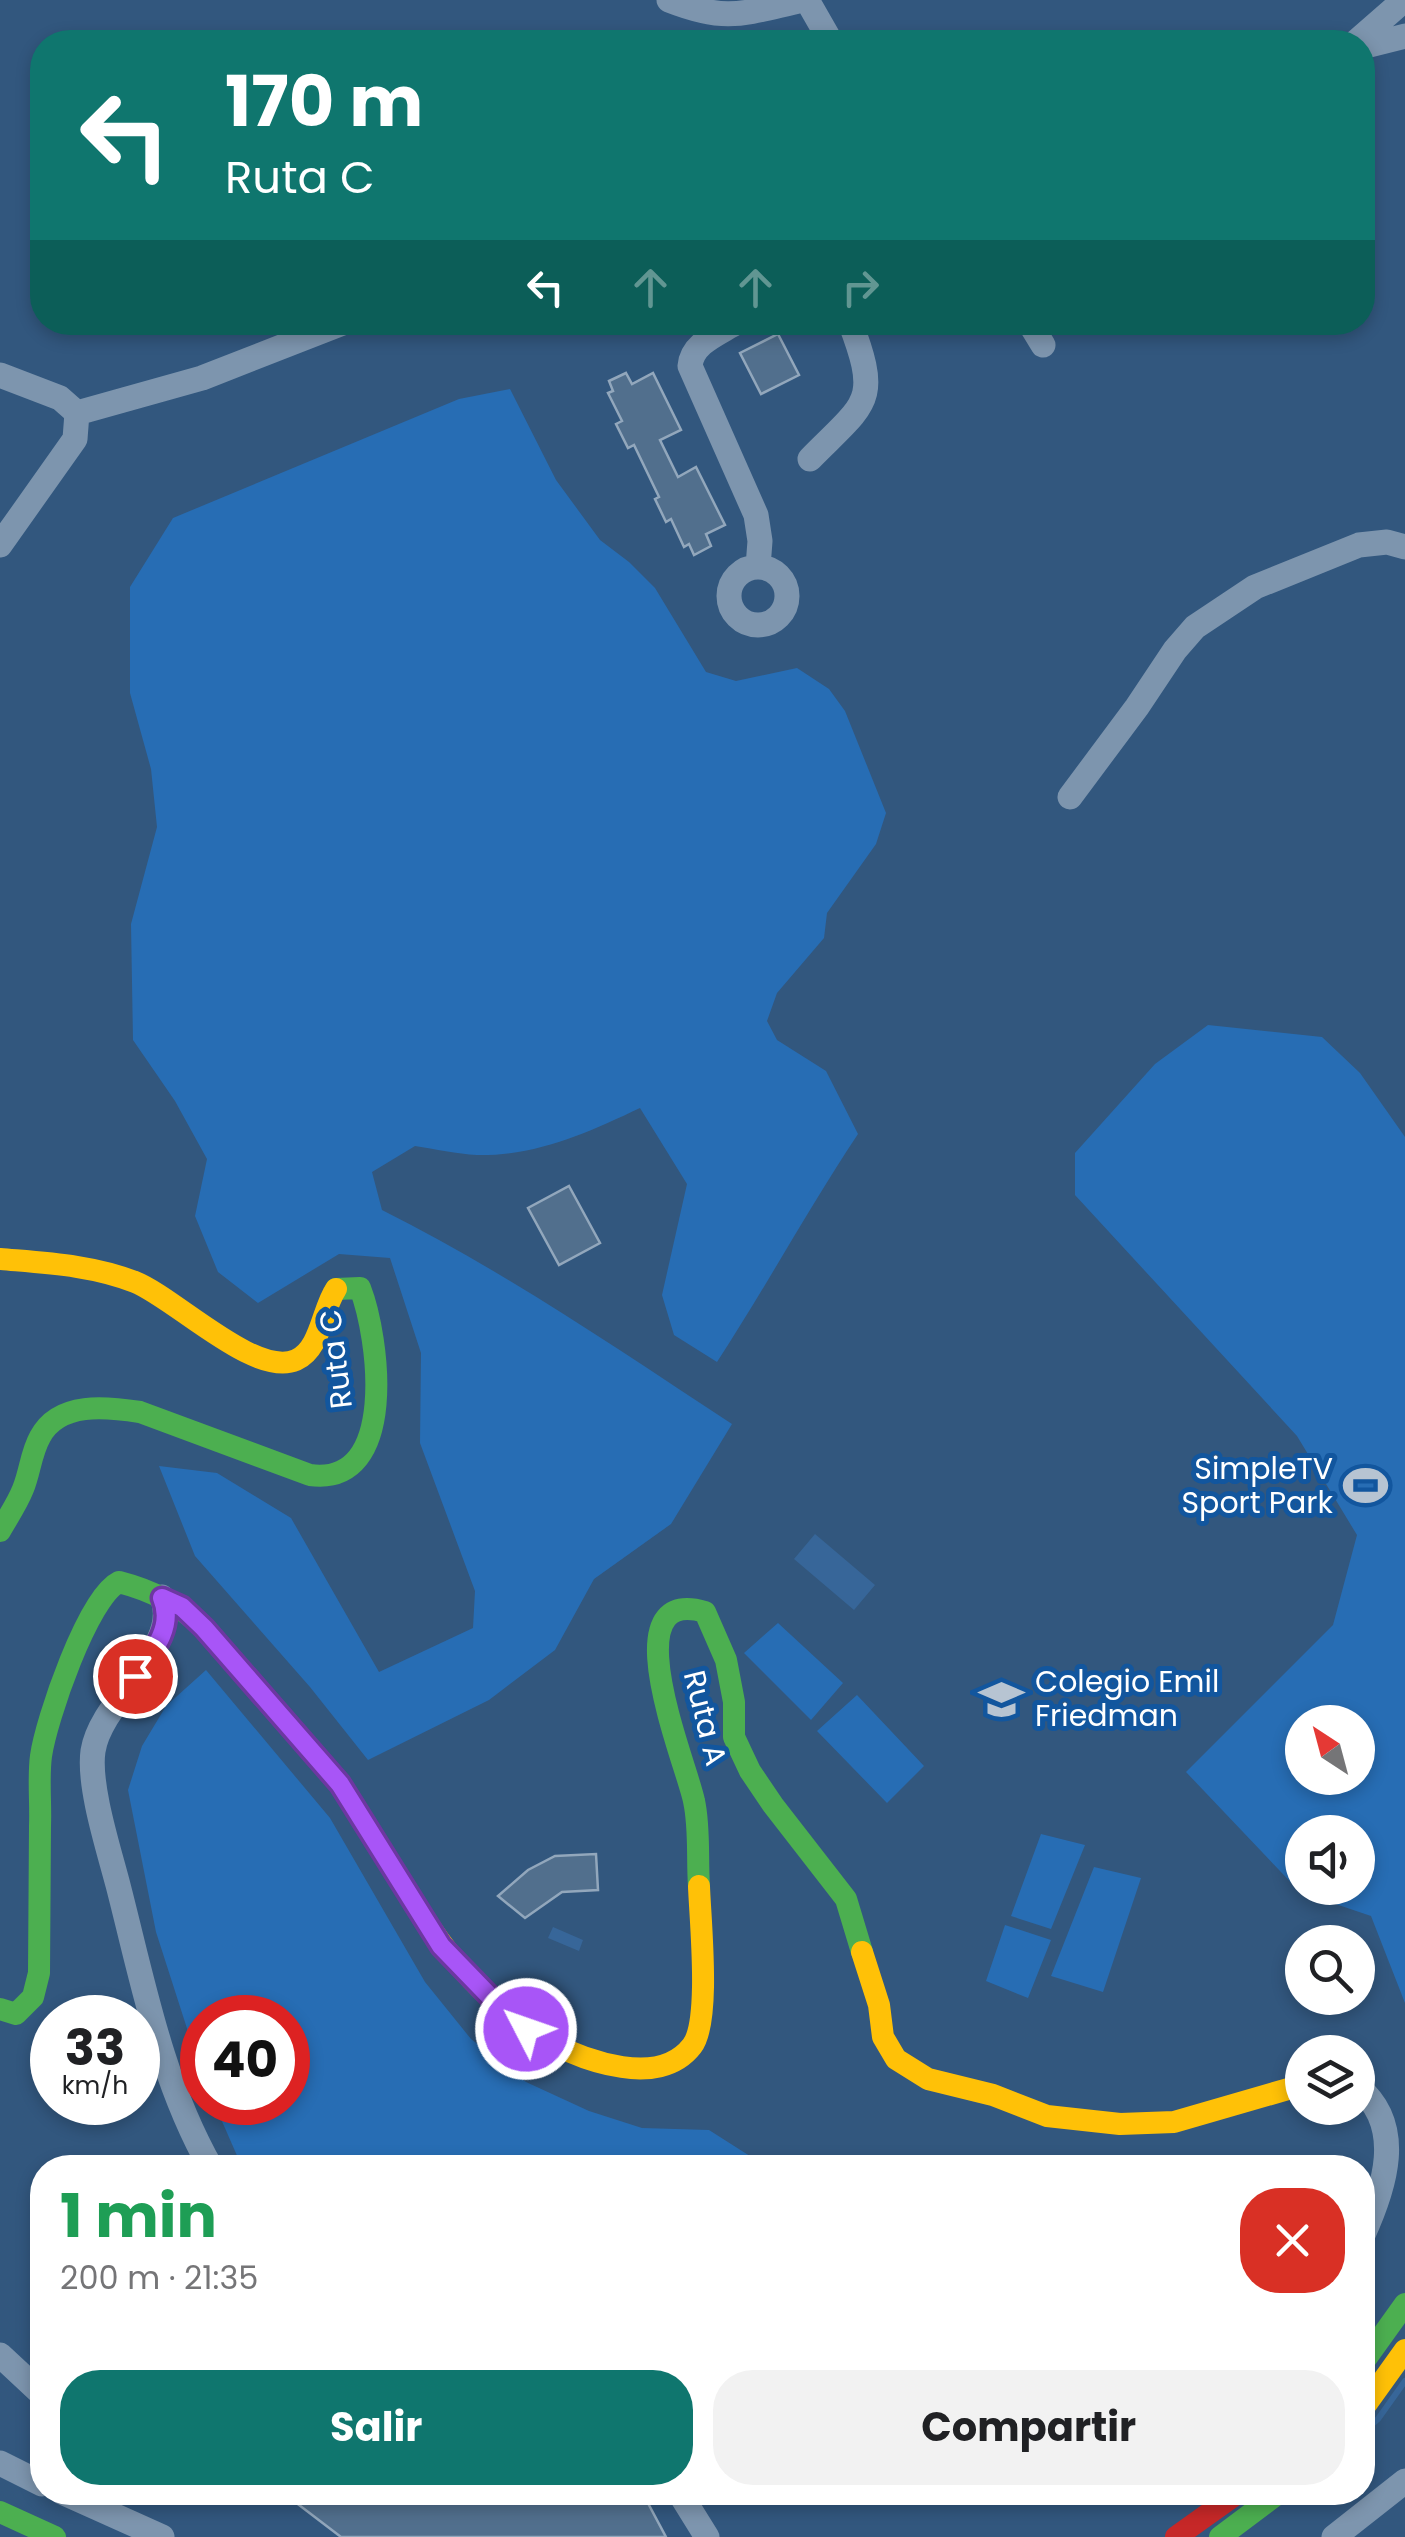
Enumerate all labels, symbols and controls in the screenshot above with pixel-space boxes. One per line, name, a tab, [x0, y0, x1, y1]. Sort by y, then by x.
text: 170 m	[225, 52, 423, 151]
icon: left	[60, 70, 190, 200]
text: Ruta C	[225, 146, 375, 209]
icon: left	[518, 260, 573, 315]
icon: ahead	[623, 260, 678, 315]
icon: ahead	[728, 260, 783, 315]
icon: right	[833, 260, 888, 315]
street label: Ruta C	[308, 1307, 363, 1411]
place label: SimpleTV Sport Park	[1182, 1447, 1334, 1524]
sports icon: SimpleTV Sport Park	[1342, 1462, 1390, 1510]
pin	[93, 1634, 178, 1719]
icon: arrive	[108, 1649, 163, 1704]
place label: Colegio Emil Friedman	[1035, 1660, 1219, 1737]
street label: Ruta A	[673, 1666, 738, 1770]
school or university icon: Colegio Emil Friedman	[978, 1675, 1026, 1723]
north arrow	[1285, 1705, 1375, 1795]
map controls	[1285, 1705, 1375, 2125]
button: sound	[1285, 1815, 1375, 1905]
button: search	[1285, 1925, 1375, 2015]
position arrow	[474, 1977, 578, 2081]
speed limit sign: 40	[180, 1995, 310, 2125]
text: 33	[65, 2012, 125, 2083]
button: layers	[1285, 2035, 1375, 2125]
text: km/h	[62, 2068, 128, 2103]
text: 1 min	[60, 2174, 217, 2258]
button: close	[1240, 2188, 1345, 2293]
text: 200 m · 21:35	[60, 2255, 258, 2300]
button: Salir	[60, 2370, 693, 2485]
button: Compartir	[713, 2370, 1345, 2485]

